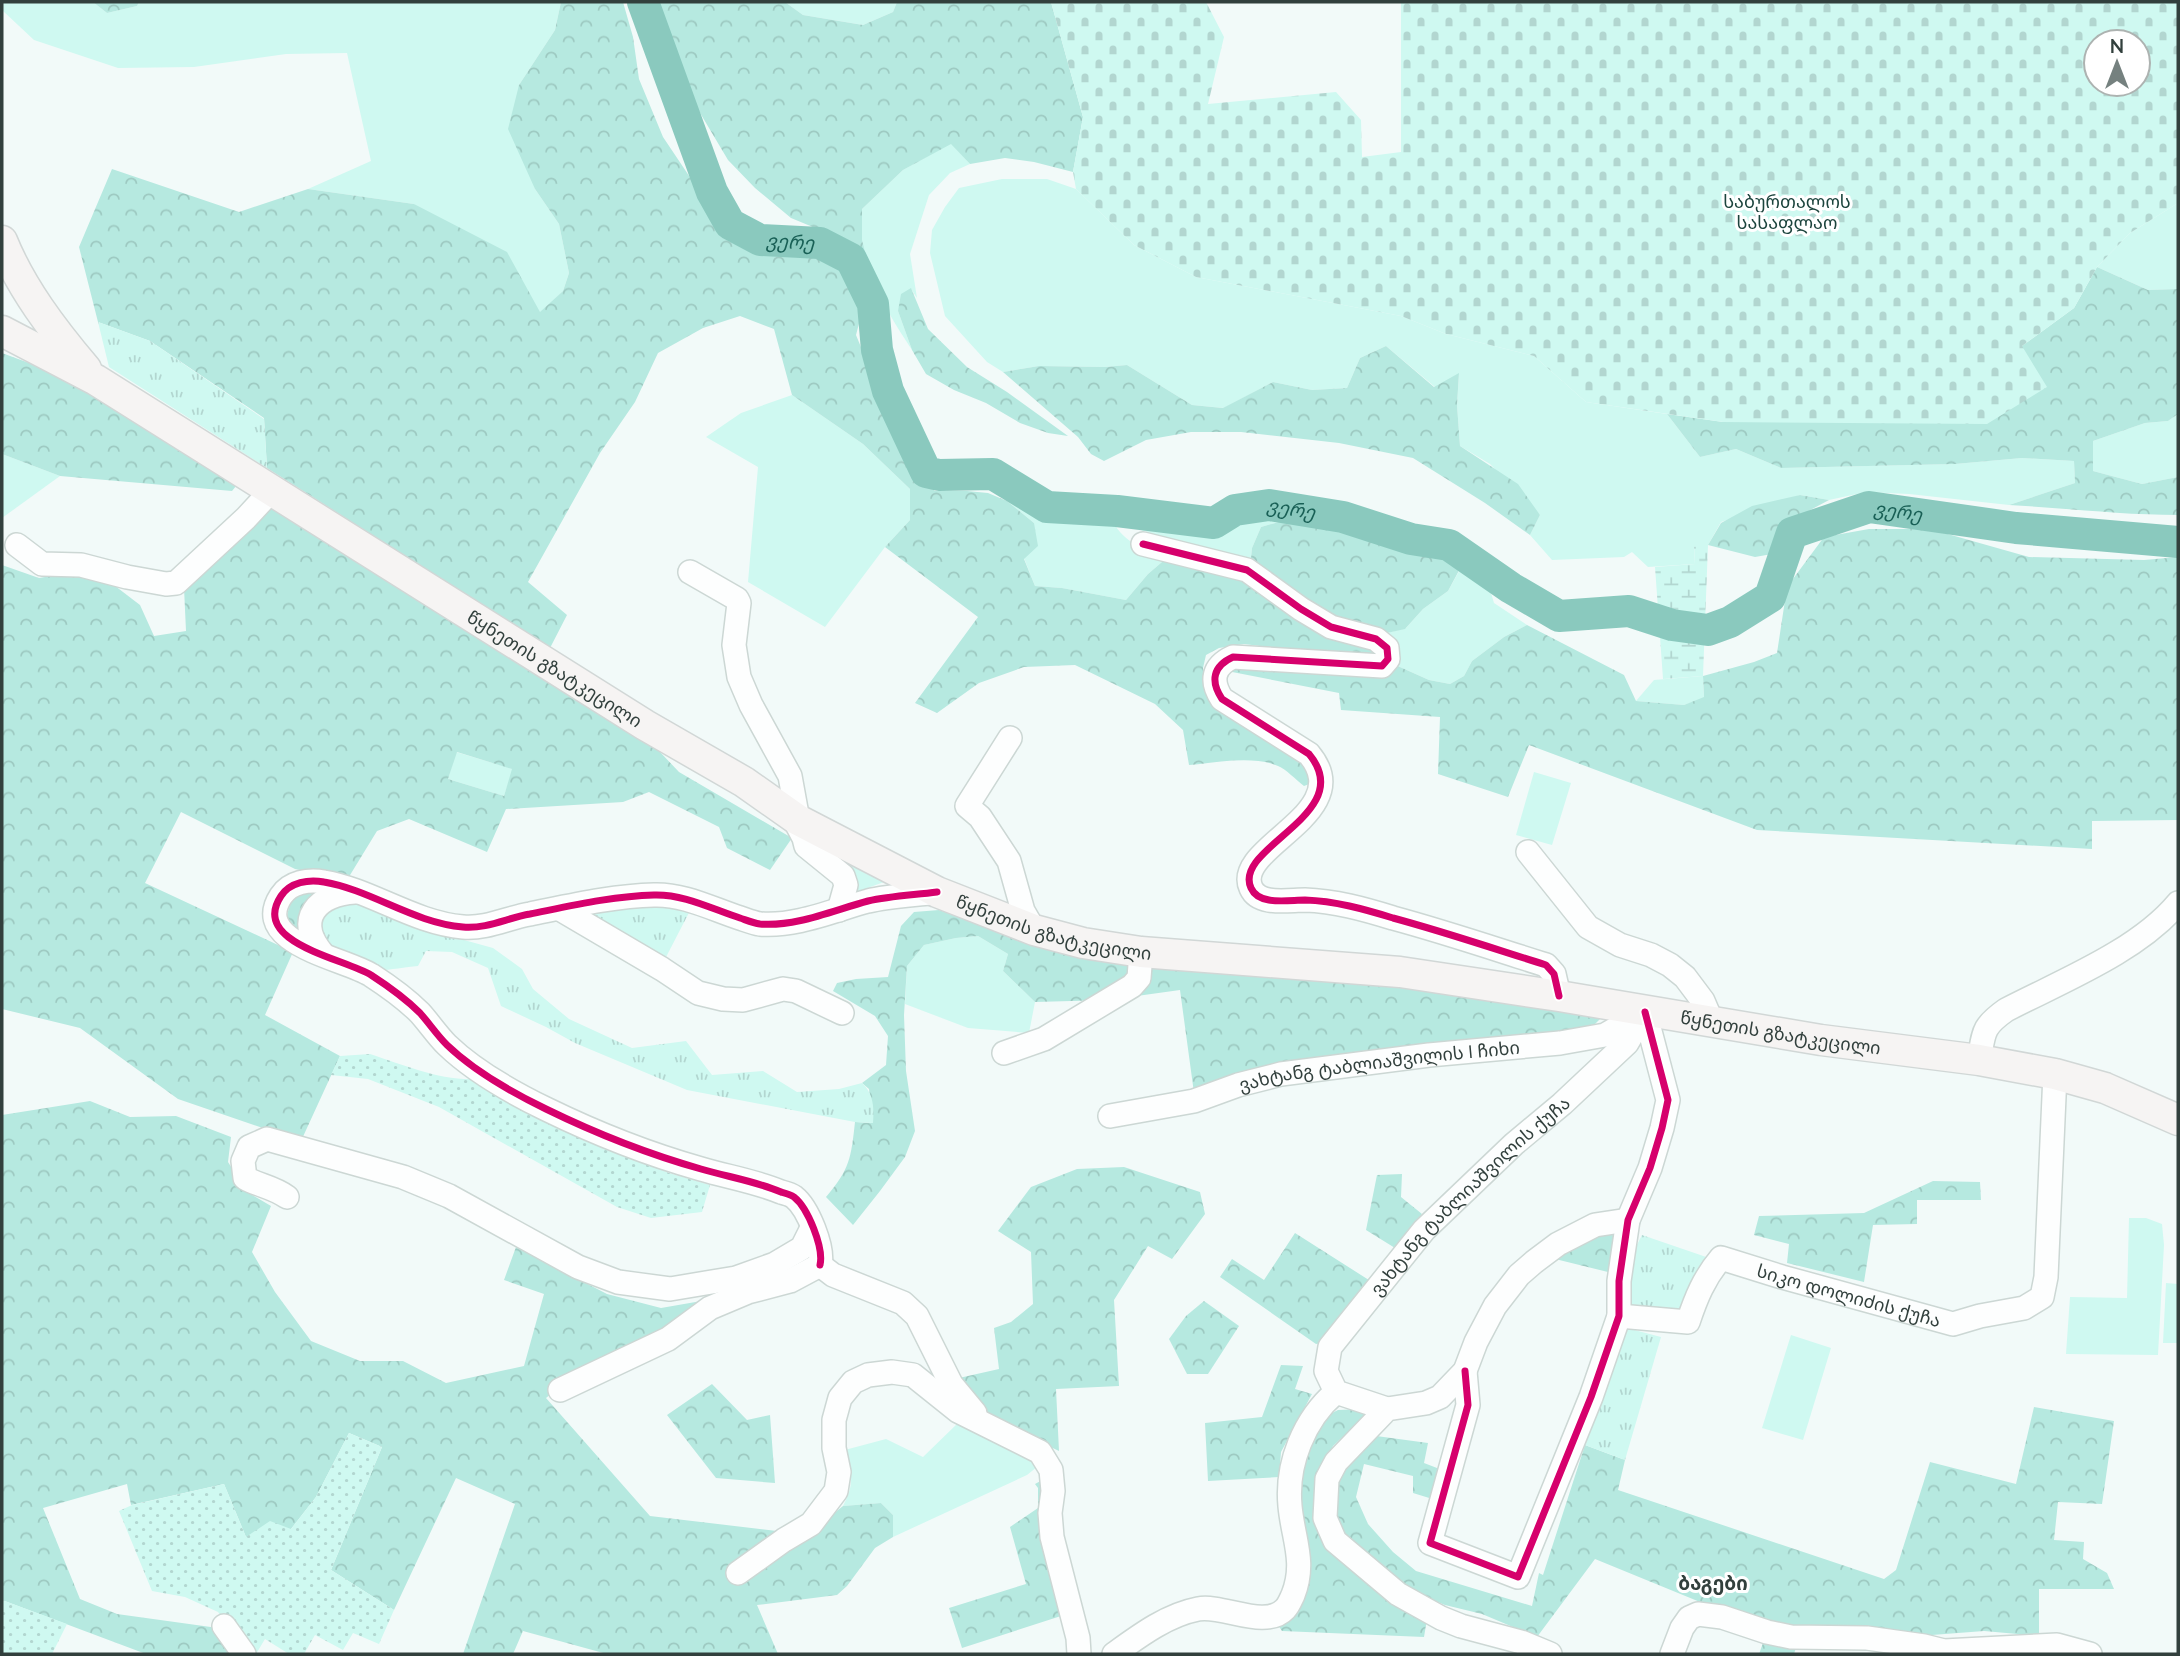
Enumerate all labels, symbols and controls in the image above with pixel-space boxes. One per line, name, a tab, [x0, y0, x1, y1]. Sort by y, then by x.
north arrow	[2082, 28, 2152, 98]
text: N	[2110, 34, 2124, 58]
park label: საბურთალოს სასაფლაო	[1723, 190, 1851, 234]
water label: ვერე	[765, 228, 816, 255]
water label: ვერე	[1265, 493, 1318, 524]
water label: ვერე	[1872, 496, 1924, 527]
street label: წყნეთის გზატკეცილი	[463, 605, 647, 732]
street label: წყნეთის გზატკეცილი	[953, 889, 1152, 964]
street label: წყნეთის გზატკეცილი	[1679, 1005, 1882, 1059]
street label: ვახტანგ ტაბლიაშვილის I ჩიხი	[1236, 1035, 1521, 1096]
street label: ვახტანგ ტაბლიაშვილის ქუჩა	[1365, 1091, 1575, 1300]
street label: სიკო დოლიძის ქუჩა	[1754, 1258, 1943, 1332]
district label: ბაგები	[1678, 1571, 1748, 1595]

